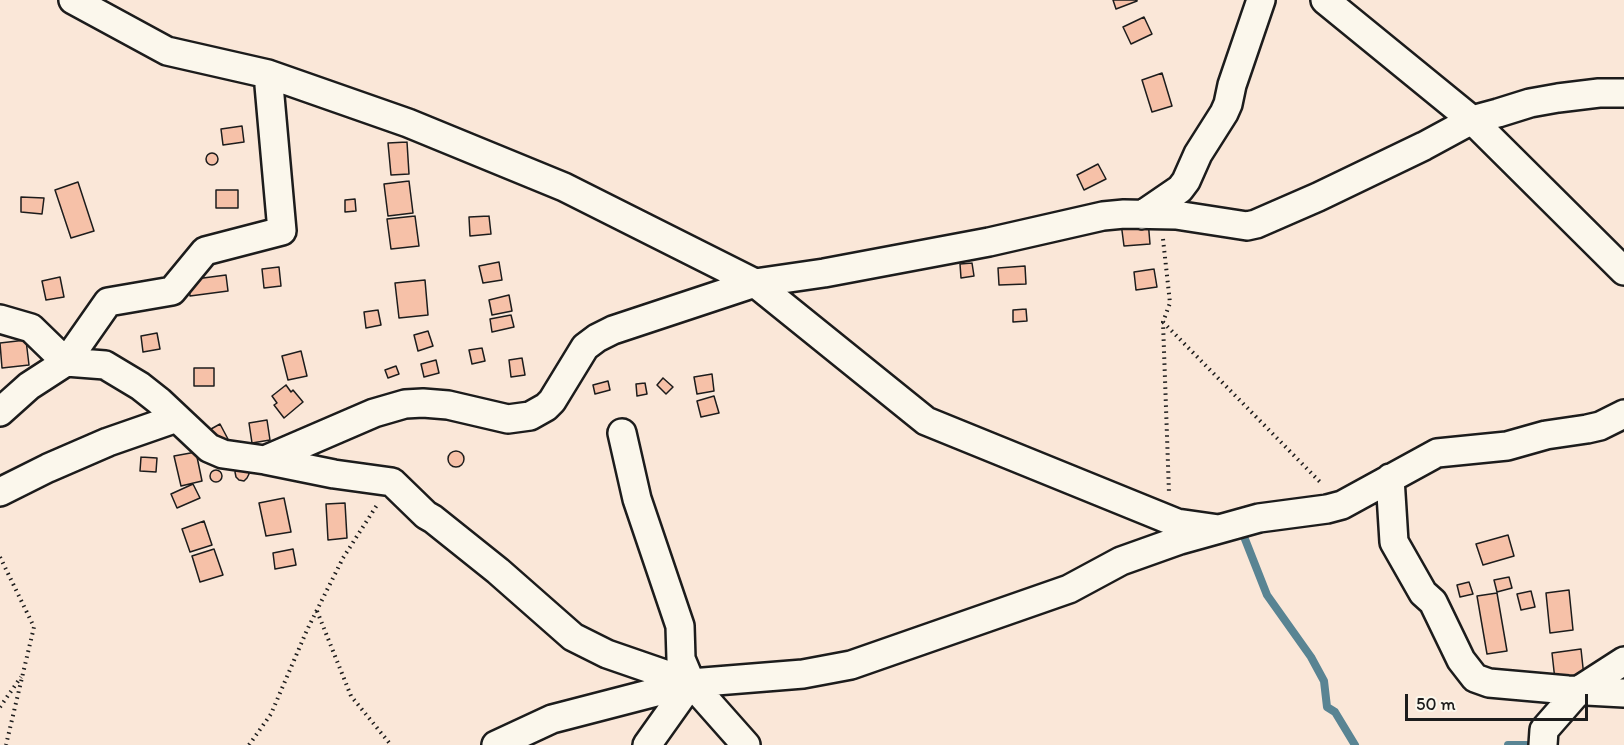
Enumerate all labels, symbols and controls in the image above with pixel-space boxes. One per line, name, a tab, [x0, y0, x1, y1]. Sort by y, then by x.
scale bar	[1408, 682, 1591, 720]
text: 50 m	[1416, 693, 1456, 715]

